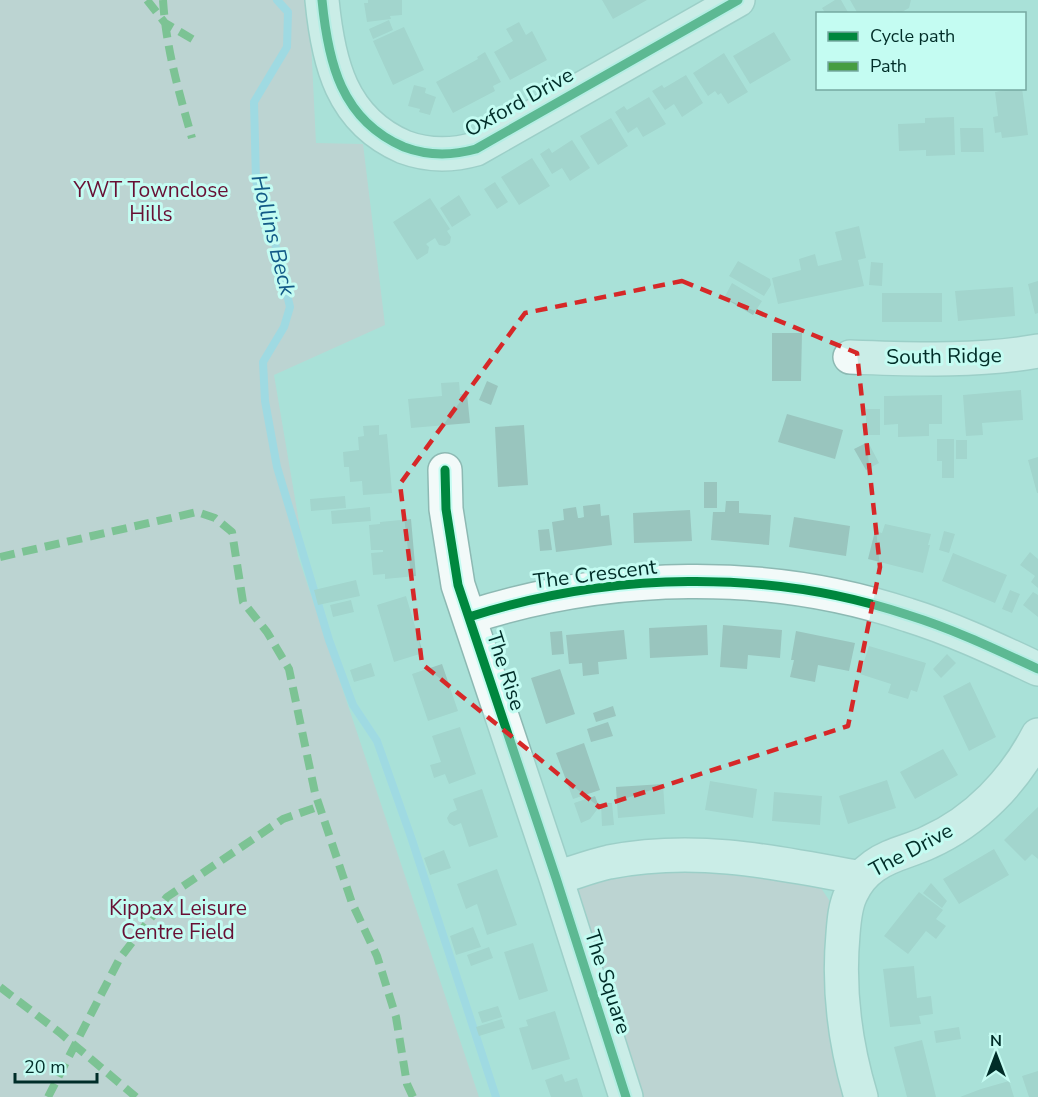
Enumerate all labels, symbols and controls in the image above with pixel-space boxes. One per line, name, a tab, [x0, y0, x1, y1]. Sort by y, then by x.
legend	[816, 12, 1026, 90]
text: Cycle path	[870, 24, 955, 48]
text: Path	[870, 54, 907, 78]
street label: Oxford Drive	[460, 61, 578, 143]
water label: Hollins Beck	[243, 171, 303, 300]
park label: YWT Townclose Hills	[72, 176, 229, 228]
street label: South Ridge	[886, 341, 1002, 371]
street label: The Crescent	[532, 552, 659, 595]
street label: The Rise	[480, 628, 532, 714]
street label: The Drive	[864, 816, 958, 884]
park label: Kippax Leisure Centre Field	[109, 894, 247, 946]
street label: The Square	[578, 926, 638, 1038]
north arrow	[966, 1025, 1026, 1085]
text: N	[990, 1030, 1002, 1052]
scale bar	[15, 1046, 98, 1084]
text: 20 m	[24, 1055, 66, 1079]

